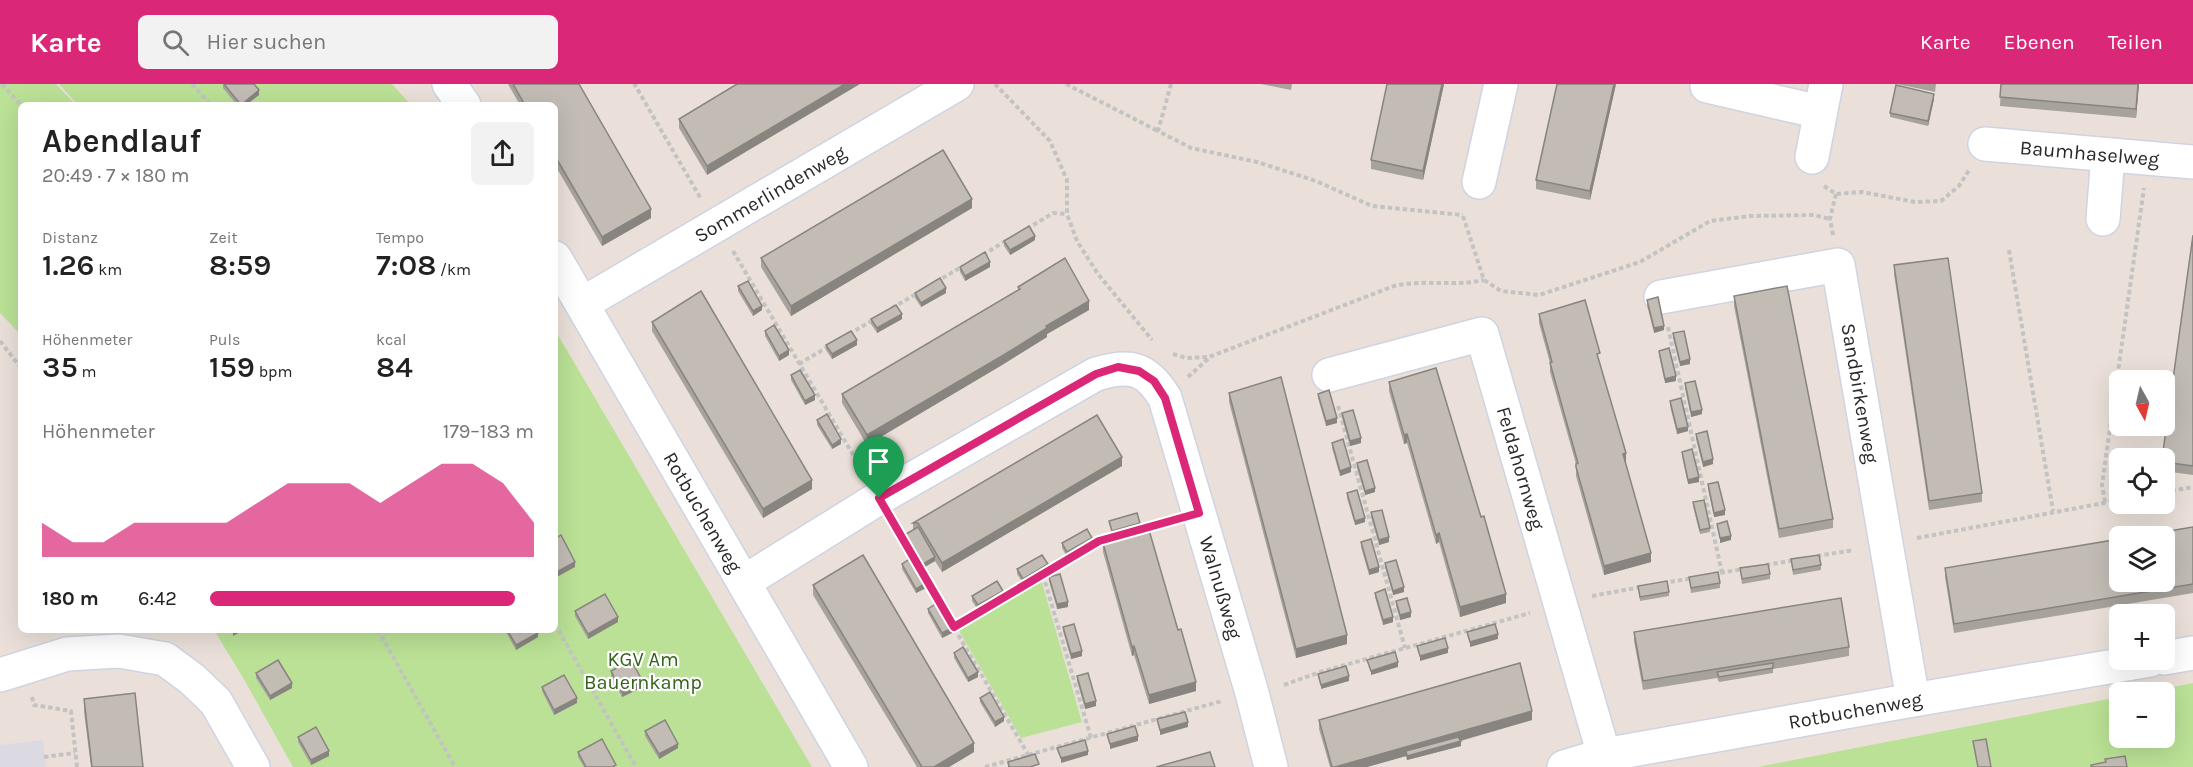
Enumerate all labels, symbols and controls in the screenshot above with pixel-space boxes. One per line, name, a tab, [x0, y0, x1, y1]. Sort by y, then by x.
search box	[138, 15, 558, 69]
text: Karte	[30, 26, 102, 59]
icon: search	[159, 26, 192, 59]
text: Hier suchen	[207, 29, 326, 55]
text: Karte	[1920, 30, 1971, 54]
text: Ebenen	[2004, 30, 2075, 54]
text: Teilen	[2108, 30, 2163, 54]
text: Abendlauf	[42, 122, 201, 160]
button: share	[471, 122, 534, 185]
street label: Baumhaselweg	[2019, 136, 2160, 171]
street label: Sommerlindenweg	[690, 141, 850, 248]
text: 20:49 · 7 × 180 m	[42, 164, 190, 187]
text: Distanz	[42, 228, 98, 247]
text: Zeit	[209, 228, 237, 247]
text: Tempo	[376, 228, 424, 247]
text: 1.26	[42, 247, 95, 283]
text: 8:59	[209, 247, 271, 283]
text: 7:08	[376, 247, 436, 283]
text: km	[95, 260, 122, 279]
text: /km	[436, 260, 471, 279]
street label: Sandbirkenweg	[1836, 321, 1883, 465]
text: Höhenmeter	[42, 330, 132, 349]
text: Puls	[209, 330, 240, 349]
text: kcal	[376, 330, 407, 349]
text: 35	[42, 349, 78, 385]
text: 159	[209, 349, 255, 385]
text: 84	[376, 349, 413, 385]
text: m	[78, 362, 97, 381]
text: bpm	[255, 362, 292, 381]
north arrow	[2109, 370, 2175, 436]
map controls	[2109, 370, 2175, 748]
street label: Feldahornweg	[1492, 404, 1549, 532]
text: Höhenmeter	[42, 420, 155, 443]
text: 179–183 m	[443, 420, 534, 443]
pin	[853, 436, 904, 498]
icon: arrive	[862, 445, 895, 478]
street label: Rotbuchenweg	[658, 448, 746, 577]
button: locate	[2109, 448, 2175, 514]
button: layers	[2109, 526, 2175, 592]
street label: Walnußweg	[1194, 533, 1247, 642]
text: 180 m	[42, 587, 99, 610]
text: 6:42	[138, 587, 177, 610]
button: +	[2109, 604, 2175, 670]
park label: KGV Am Bauernkamp	[584, 648, 702, 694]
button: −	[2109, 682, 2175, 748]
street label: Rotbuchenweg	[1787, 688, 1924, 734]

